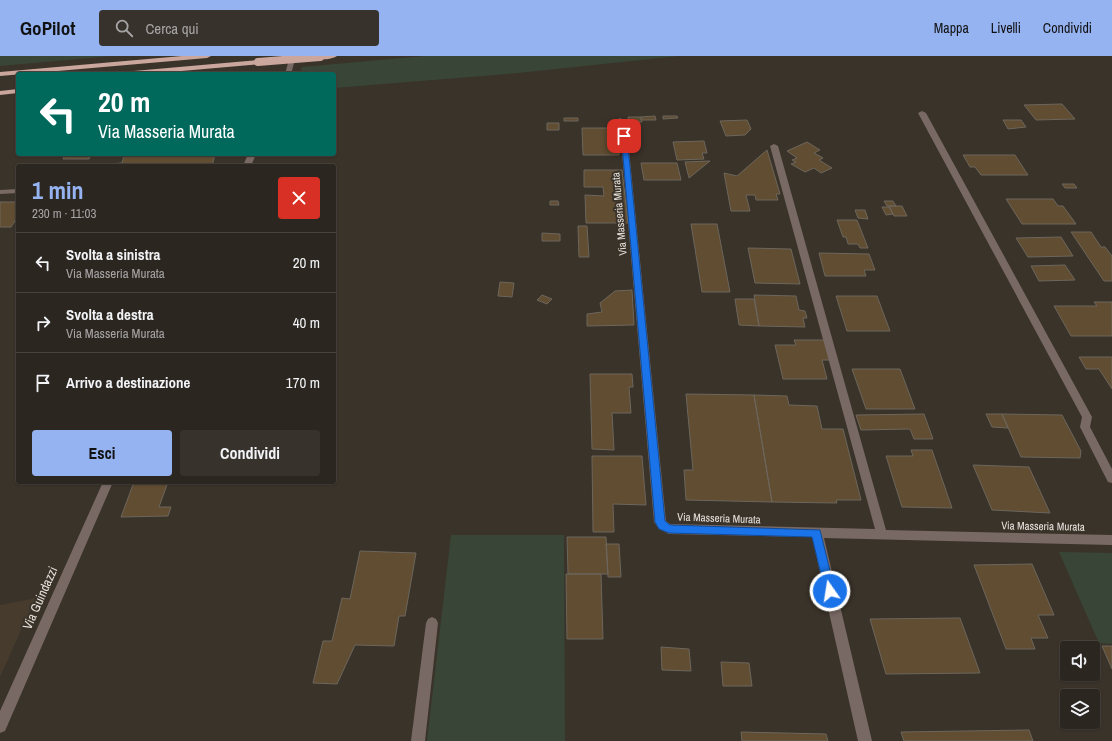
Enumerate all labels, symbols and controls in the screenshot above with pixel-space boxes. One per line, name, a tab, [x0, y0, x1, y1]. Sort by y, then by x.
search box	[99, 10, 379, 46]
text: GoPilot	[20, 15, 75, 41]
icon: search	[113, 17, 135, 39]
text: Cerca qui	[145, 18, 199, 39]
text: Mappa	[934, 19, 969, 37]
text: Livelli	[991, 19, 1021, 37]
text: Condividi	[1043, 19, 1092, 37]
text: 20 m	[98, 83, 150, 121]
icon: left	[32, 88, 84, 140]
text: Via Masseria Murata	[98, 119, 235, 144]
pin	[607, 119, 641, 153]
icon: arrive	[613, 125, 635, 147]
street label: Via Masseria Murata	[608, 172, 630, 256]
text: 1 min	[32, 174, 83, 206]
button: close	[278, 177, 320, 219]
text: 230 m · 11:03	[32, 205, 96, 222]
text: Svolta a sinistra	[66, 244, 160, 265]
icon: left	[32, 252, 54, 274]
text: 20 m	[293, 252, 320, 273]
text: Via Masseria Murata	[66, 265, 165, 282]
text: Svolta a destra	[66, 304, 154, 325]
icon: right	[32, 312, 54, 334]
text: 40 m	[293, 312, 320, 333]
text: Via Masseria Murata	[66, 325, 165, 342]
icon: arrive	[32, 372, 54, 394]
text: Arrivo a destinazione	[66, 372, 190, 393]
text: 170 m	[286, 372, 320, 393]
button: Esci	[32, 430, 172, 476]
button: Condividi	[180, 430, 320, 476]
street label: Via Masseria Murata	[677, 510, 761, 526]
street label: Via Masseria Murata	[1001, 518, 1085, 534]
street label: Via Guindazzi	[19, 564, 61, 632]
position arrow	[809, 570, 851, 612]
map controls	[1060, 641, 1100, 729]
button: sound	[1060, 641, 1100, 681]
button: layers	[1060, 689, 1100, 729]

